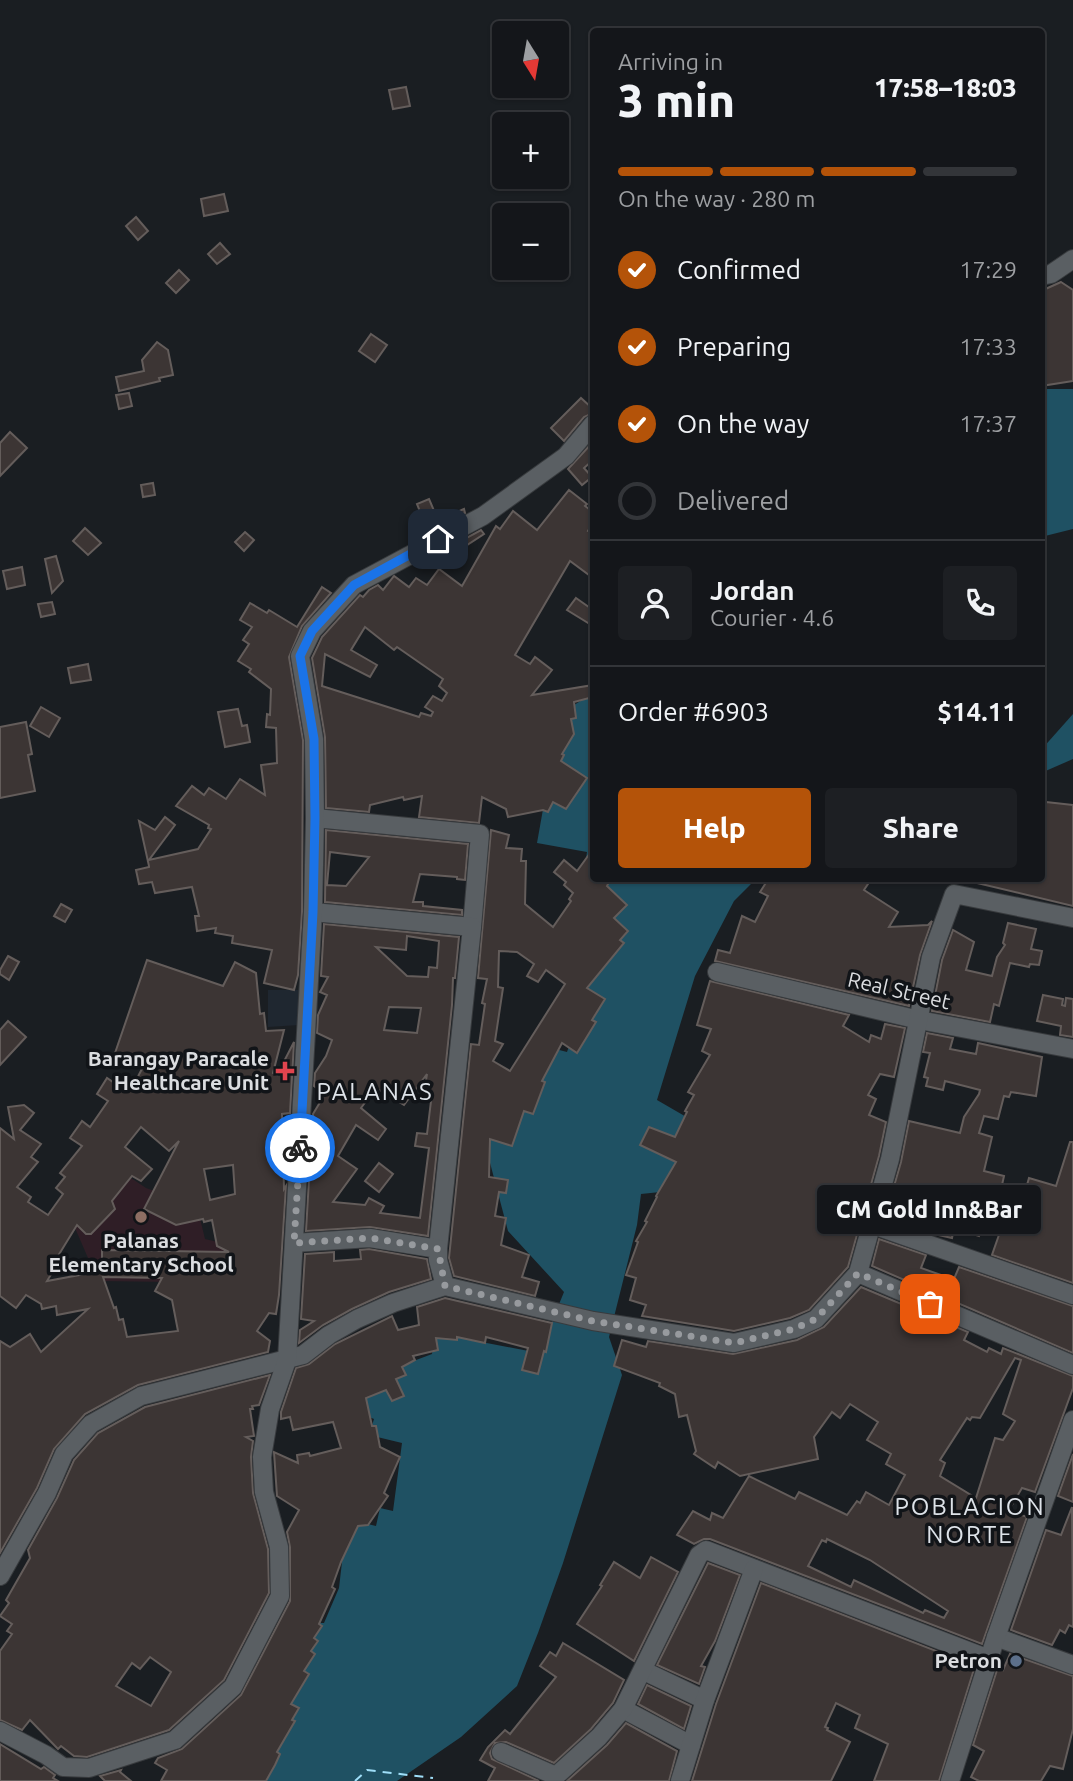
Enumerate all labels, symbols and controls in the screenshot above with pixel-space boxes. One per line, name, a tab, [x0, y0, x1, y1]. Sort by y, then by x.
north arrow	[492, 21, 569, 98]
map controls	[492, 21, 569, 280]
text: Arriving in	[618, 49, 723, 74]
text: 17:58–18:03	[874, 73, 1017, 102]
text: 3 min	[618, 74, 735, 126]
button: +	[492, 112, 569, 189]
text: On the way · 280 m	[618, 186, 815, 211]
button: −	[492, 203, 569, 280]
icon: check	[618, 251, 656, 289]
text: Confirmed	[677, 255, 801, 284]
text: 17:29	[959, 257, 1017, 282]
icon: check	[618, 328, 656, 366]
text: Preparing	[677, 332, 791, 361]
text: 17:33	[959, 334, 1017, 359]
icon: check	[618, 405, 656, 443]
text: On the way	[677, 409, 809, 438]
text: 17:37	[959, 411, 1017, 436]
text: Delivered	[677, 486, 789, 515]
pin	[408, 509, 468, 569]
icon: home	[419, 520, 457, 558]
button: person	[618, 566, 692, 640]
button: phone	[943, 566, 1017, 640]
text: Jordan	[710, 576, 795, 605]
text: Courier · 4.6	[710, 605, 834, 630]
text: Order #6903	[618, 697, 769, 726]
text: $14.11	[937, 697, 1017, 726]
button: Help	[618, 788, 811, 868]
button: Share	[825, 788, 1017, 868]
street label: Real Street	[846, 967, 953, 1013]
place label: Barangay Paracale Healthcare Unit	[88, 1046, 269, 1094]
marker: Barangay Paracale Healthcare Unit	[275, 1061, 295, 1081]
district label: PALANAS	[316, 1078, 434, 1105]
courier	[265, 1113, 335, 1183]
icon: bike	[281, 1129, 319, 1167]
callout: CM Gold Inn&Bar	[818, 1185, 1042, 1234]
text: CM Gold Inn&Bar	[836, 1197, 1022, 1222]
marker: Palanas Elementary School	[133, 1209, 149, 1225]
place label: Palanas Elementary School	[48, 1228, 234, 1276]
pin	[900, 1274, 960, 1334]
icon: bag	[911, 1285, 949, 1323]
district label: POBLACION NORTE	[894, 1493, 1046, 1548]
place label: Petron	[935, 1648, 1002, 1672]
marker: Petron	[1008, 1653, 1024, 1669]

